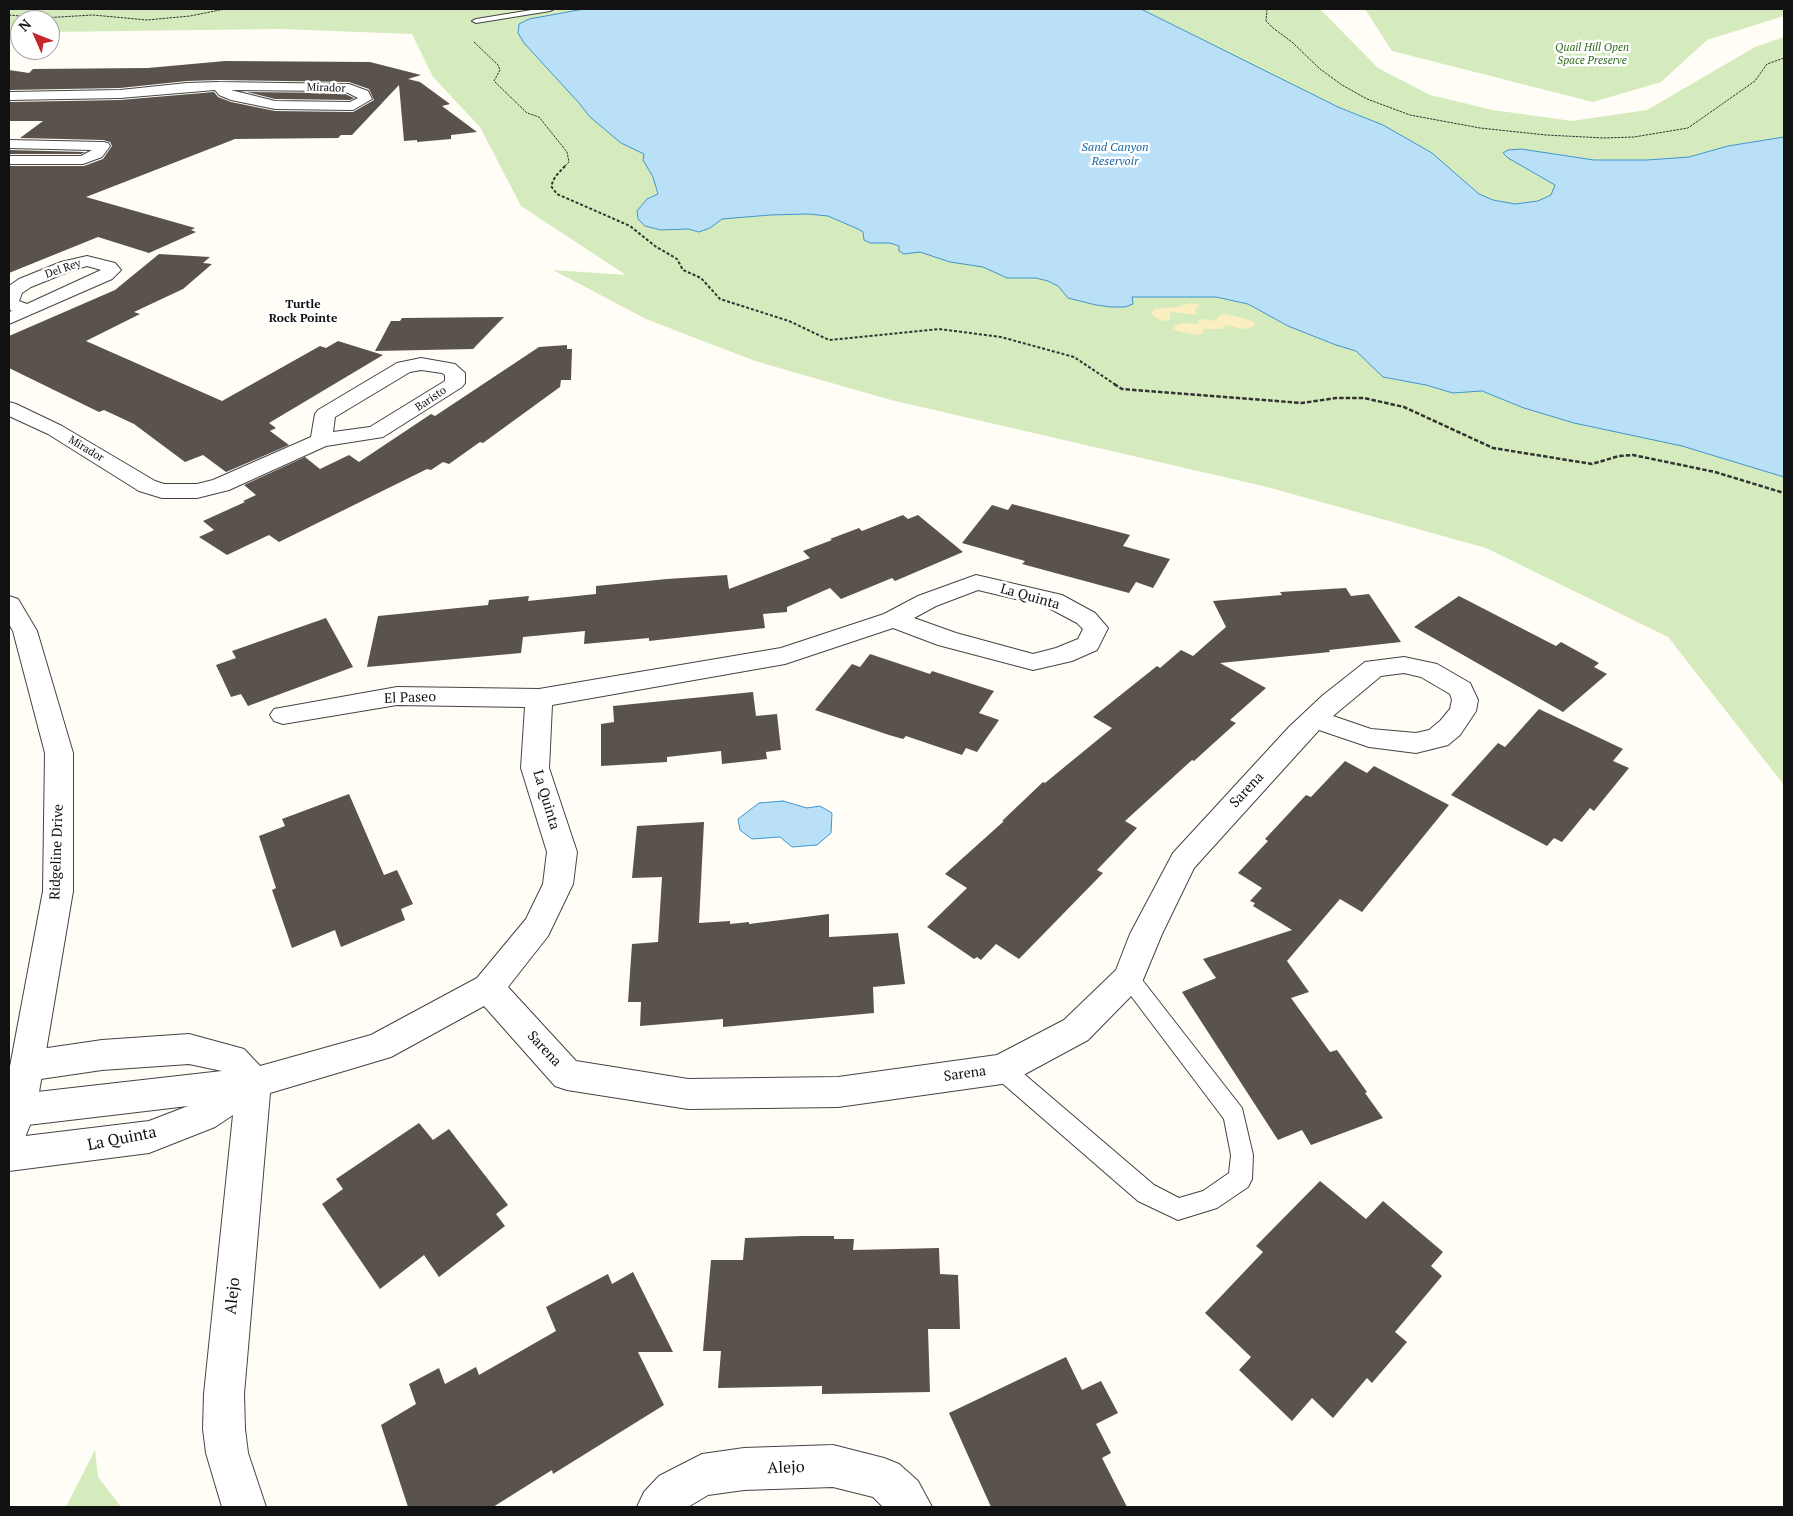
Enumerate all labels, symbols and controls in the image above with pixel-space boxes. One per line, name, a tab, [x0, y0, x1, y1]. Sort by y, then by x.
north arrow	[10, 10, 60, 60]
text: N	[14, 15, 35, 35]
park label: Quail Hill Open Space Preserve	[1555, 41, 1629, 67]
street label: Mirador	[306, 81, 346, 95]
water label: Sand Canyon Reservoir	[1081, 141, 1149, 169]
street label: Del Rey	[43, 257, 83, 281]
district label: Turtle Rock Pointe	[269, 298, 337, 326]
street label: Baristo	[413, 384, 449, 414]
street label: Mirador	[66, 433, 106, 465]
street label: La Quinta	[998, 580, 1062, 614]
street label: El Paseo	[384, 689, 436, 707]
street label: La Quinta	[529, 768, 563, 832]
street label: Sarena	[1226, 769, 1268, 811]
street label: Ridgeline Drive	[47, 804, 67, 900]
street label: Sarena	[523, 1028, 565, 1070]
street label: Sarena	[943, 1063, 987, 1085]
street label: La Quinta	[86, 1123, 158, 1155]
street label: Alejo	[222, 1276, 244, 1316]
street label: Alejo	[767, 1458, 805, 1478]

